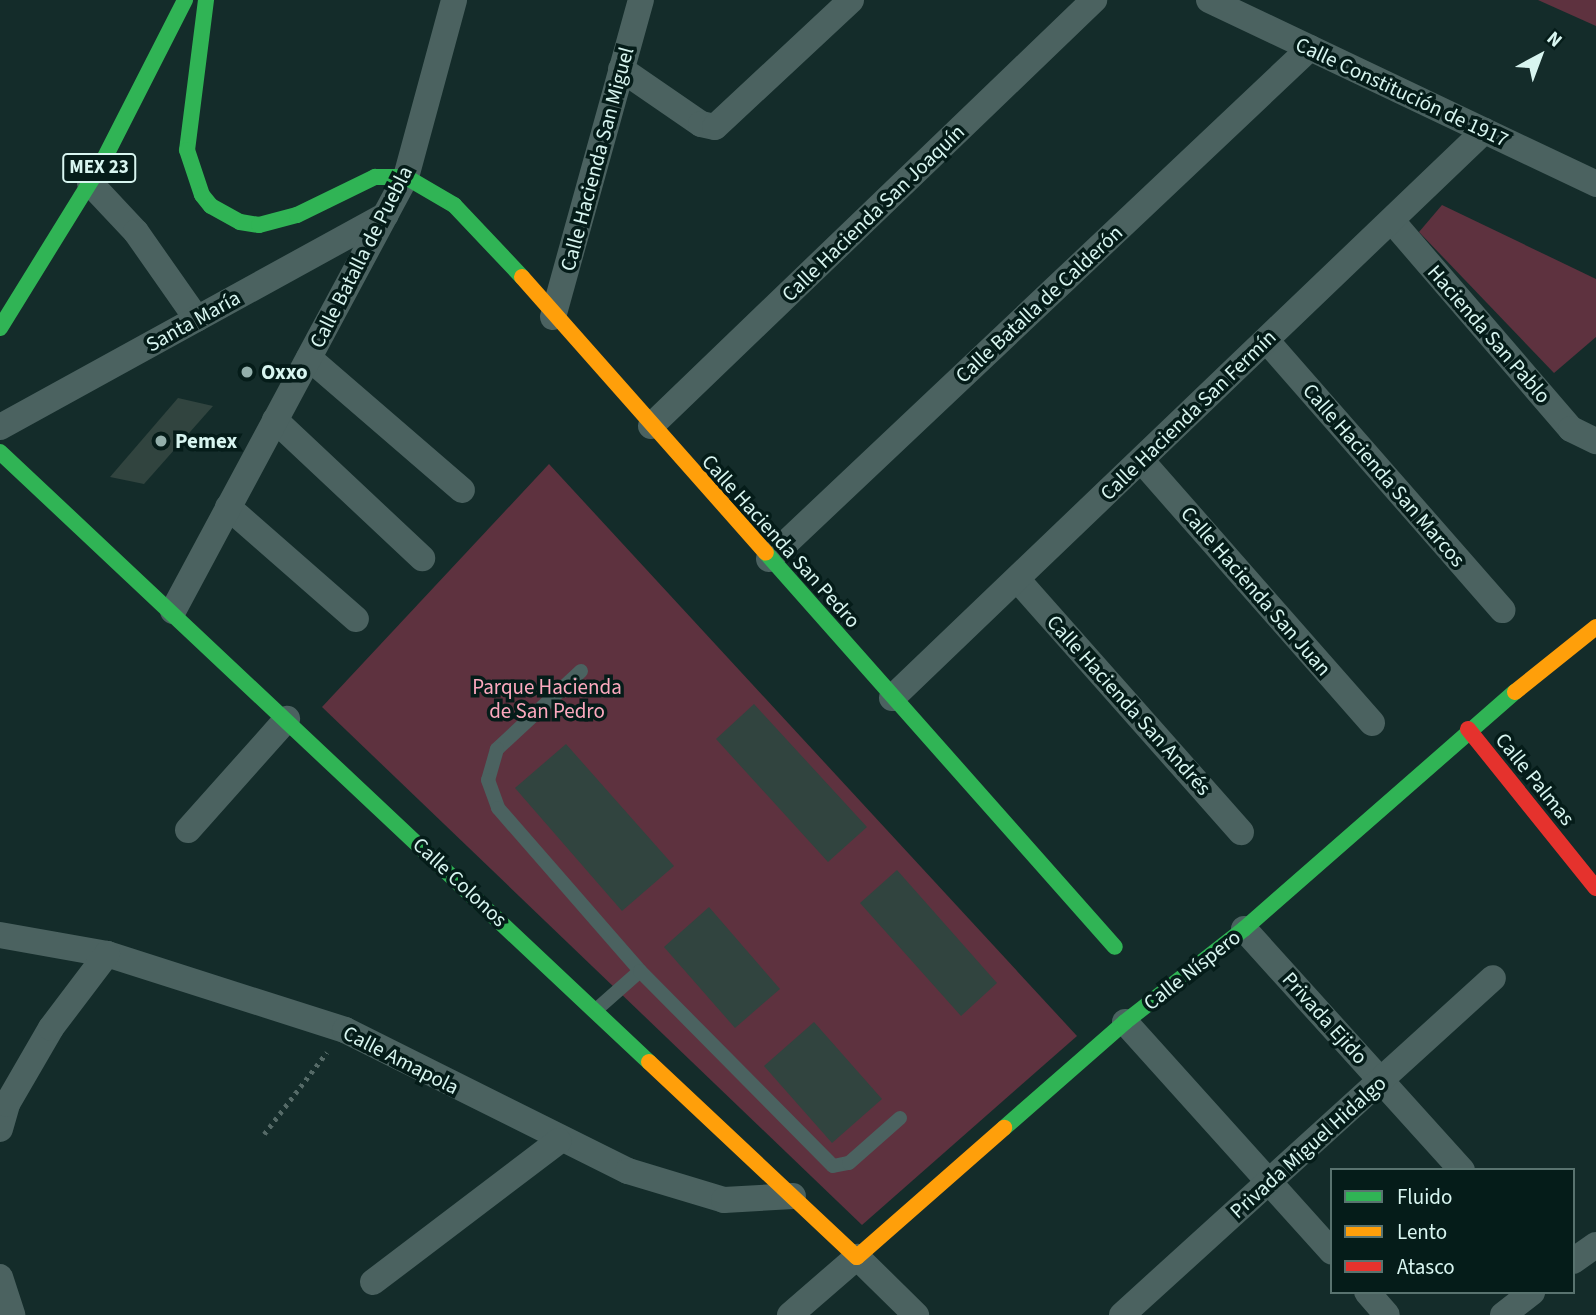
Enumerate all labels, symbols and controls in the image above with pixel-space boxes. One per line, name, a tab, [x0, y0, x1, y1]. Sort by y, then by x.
north arrow	[1505, 21, 1575, 91]
text: N	[1540, 25, 1568, 54]
street label: Calle Constitución de 1917	[1292, 32, 1512, 152]
street label: Calle Hacienda San Miguel	[555, 44, 639, 274]
street label: Calle Hacienda San Joaquín	[776, 119, 970, 307]
road number: MEX 23	[60, 152, 138, 184]
street label: Calle Batalla de Puebla	[304, 162, 418, 352]
street label: Calle Batalla de Calderón	[950, 220, 1128, 388]
street label: Hacienda San Pablo	[1422, 260, 1556, 408]
street label: Santa María	[142, 285, 244, 357]
street label: Calle Hacienda San Fermín	[1095, 324, 1281, 506]
place label: Oxxo	[261, 359, 308, 385]
marker: Oxxo	[239, 364, 255, 380]
street label: Calle Hacienda San Marcos	[1297, 378, 1471, 572]
place label: Pemex	[175, 428, 237, 454]
marker: Pemex	[153, 433, 169, 449]
street label: Calle Hacienda San Pedro	[696, 449, 866, 633]
street label: Calle Hacienda San Juan	[1176, 501, 1336, 681]
street label: Calle Hacienda San Andrés	[1041, 610, 1217, 800]
park label: Parque Hacienda de San Pedro	[472, 674, 622, 724]
street label: Calle Palmas	[1490, 728, 1580, 830]
street label: Calle Colonos	[408, 832, 512, 932]
street label: Calle Níspero	[1139, 924, 1245, 1016]
street label: Privada Ejido	[1277, 967, 1373, 1069]
street label: Calle Amapola	[339, 1020, 463, 1100]
street label: Privada Miguel Hidalgo	[1225, 1070, 1391, 1224]
legend	[1330, 1168, 1575, 1294]
text: Fluido	[1397, 1182, 1452, 1212]
text: Lento	[1397, 1217, 1447, 1247]
text: Atasco	[1397, 1252, 1455, 1282]

